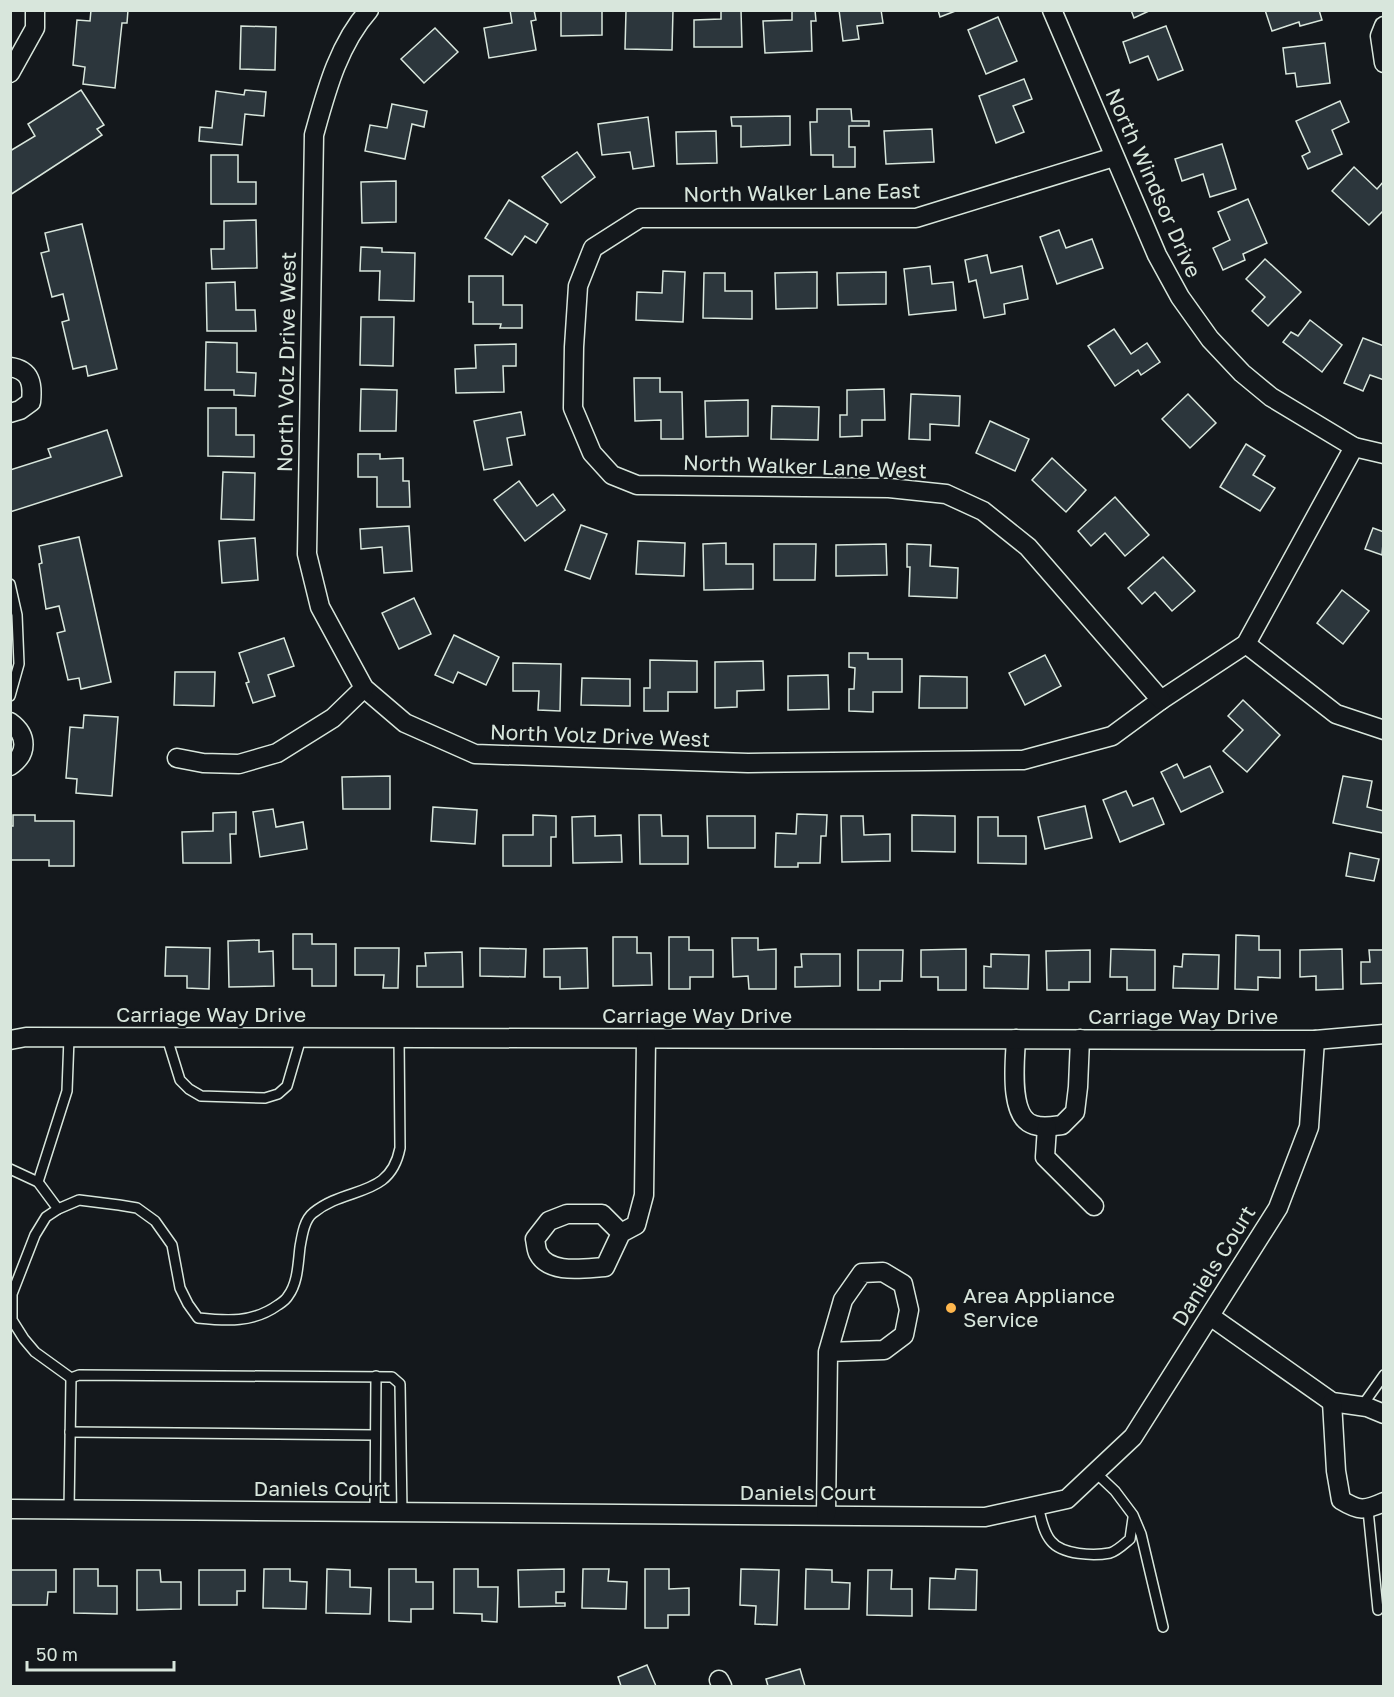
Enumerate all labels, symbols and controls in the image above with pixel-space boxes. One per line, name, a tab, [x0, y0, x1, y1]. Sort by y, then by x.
street label: North Windsor Drive	[1100, 84, 1207, 281]
street label: North Walker Lane East	[683, 177, 921, 207]
street label: North Volz Drive West	[271, 252, 301, 472]
street label: North Walker Lane West	[683, 449, 927, 483]
street label: North Volz Drive West	[489, 718, 711, 752]
street label: Carriage Way Drive	[116, 1001, 306, 1027]
street label: Carriage Way Drive	[602, 1002, 792, 1028]
street label: Carriage Way Drive	[1088, 1003, 1278, 1029]
street label: Daniels Court	[1166, 1200, 1260, 1330]
place label: Area Appliance Service	[963, 1282, 1115, 1332]
marker: Area Appliance Service	[944, 1301, 958, 1315]
street label: Daniels Court	[254, 1475, 390, 1501]
street label: Daniels Court	[740, 1479, 876, 1505]
scale bar	[27, 1634, 174, 1672]
text: 50 m	[36, 1643, 78, 1665]

